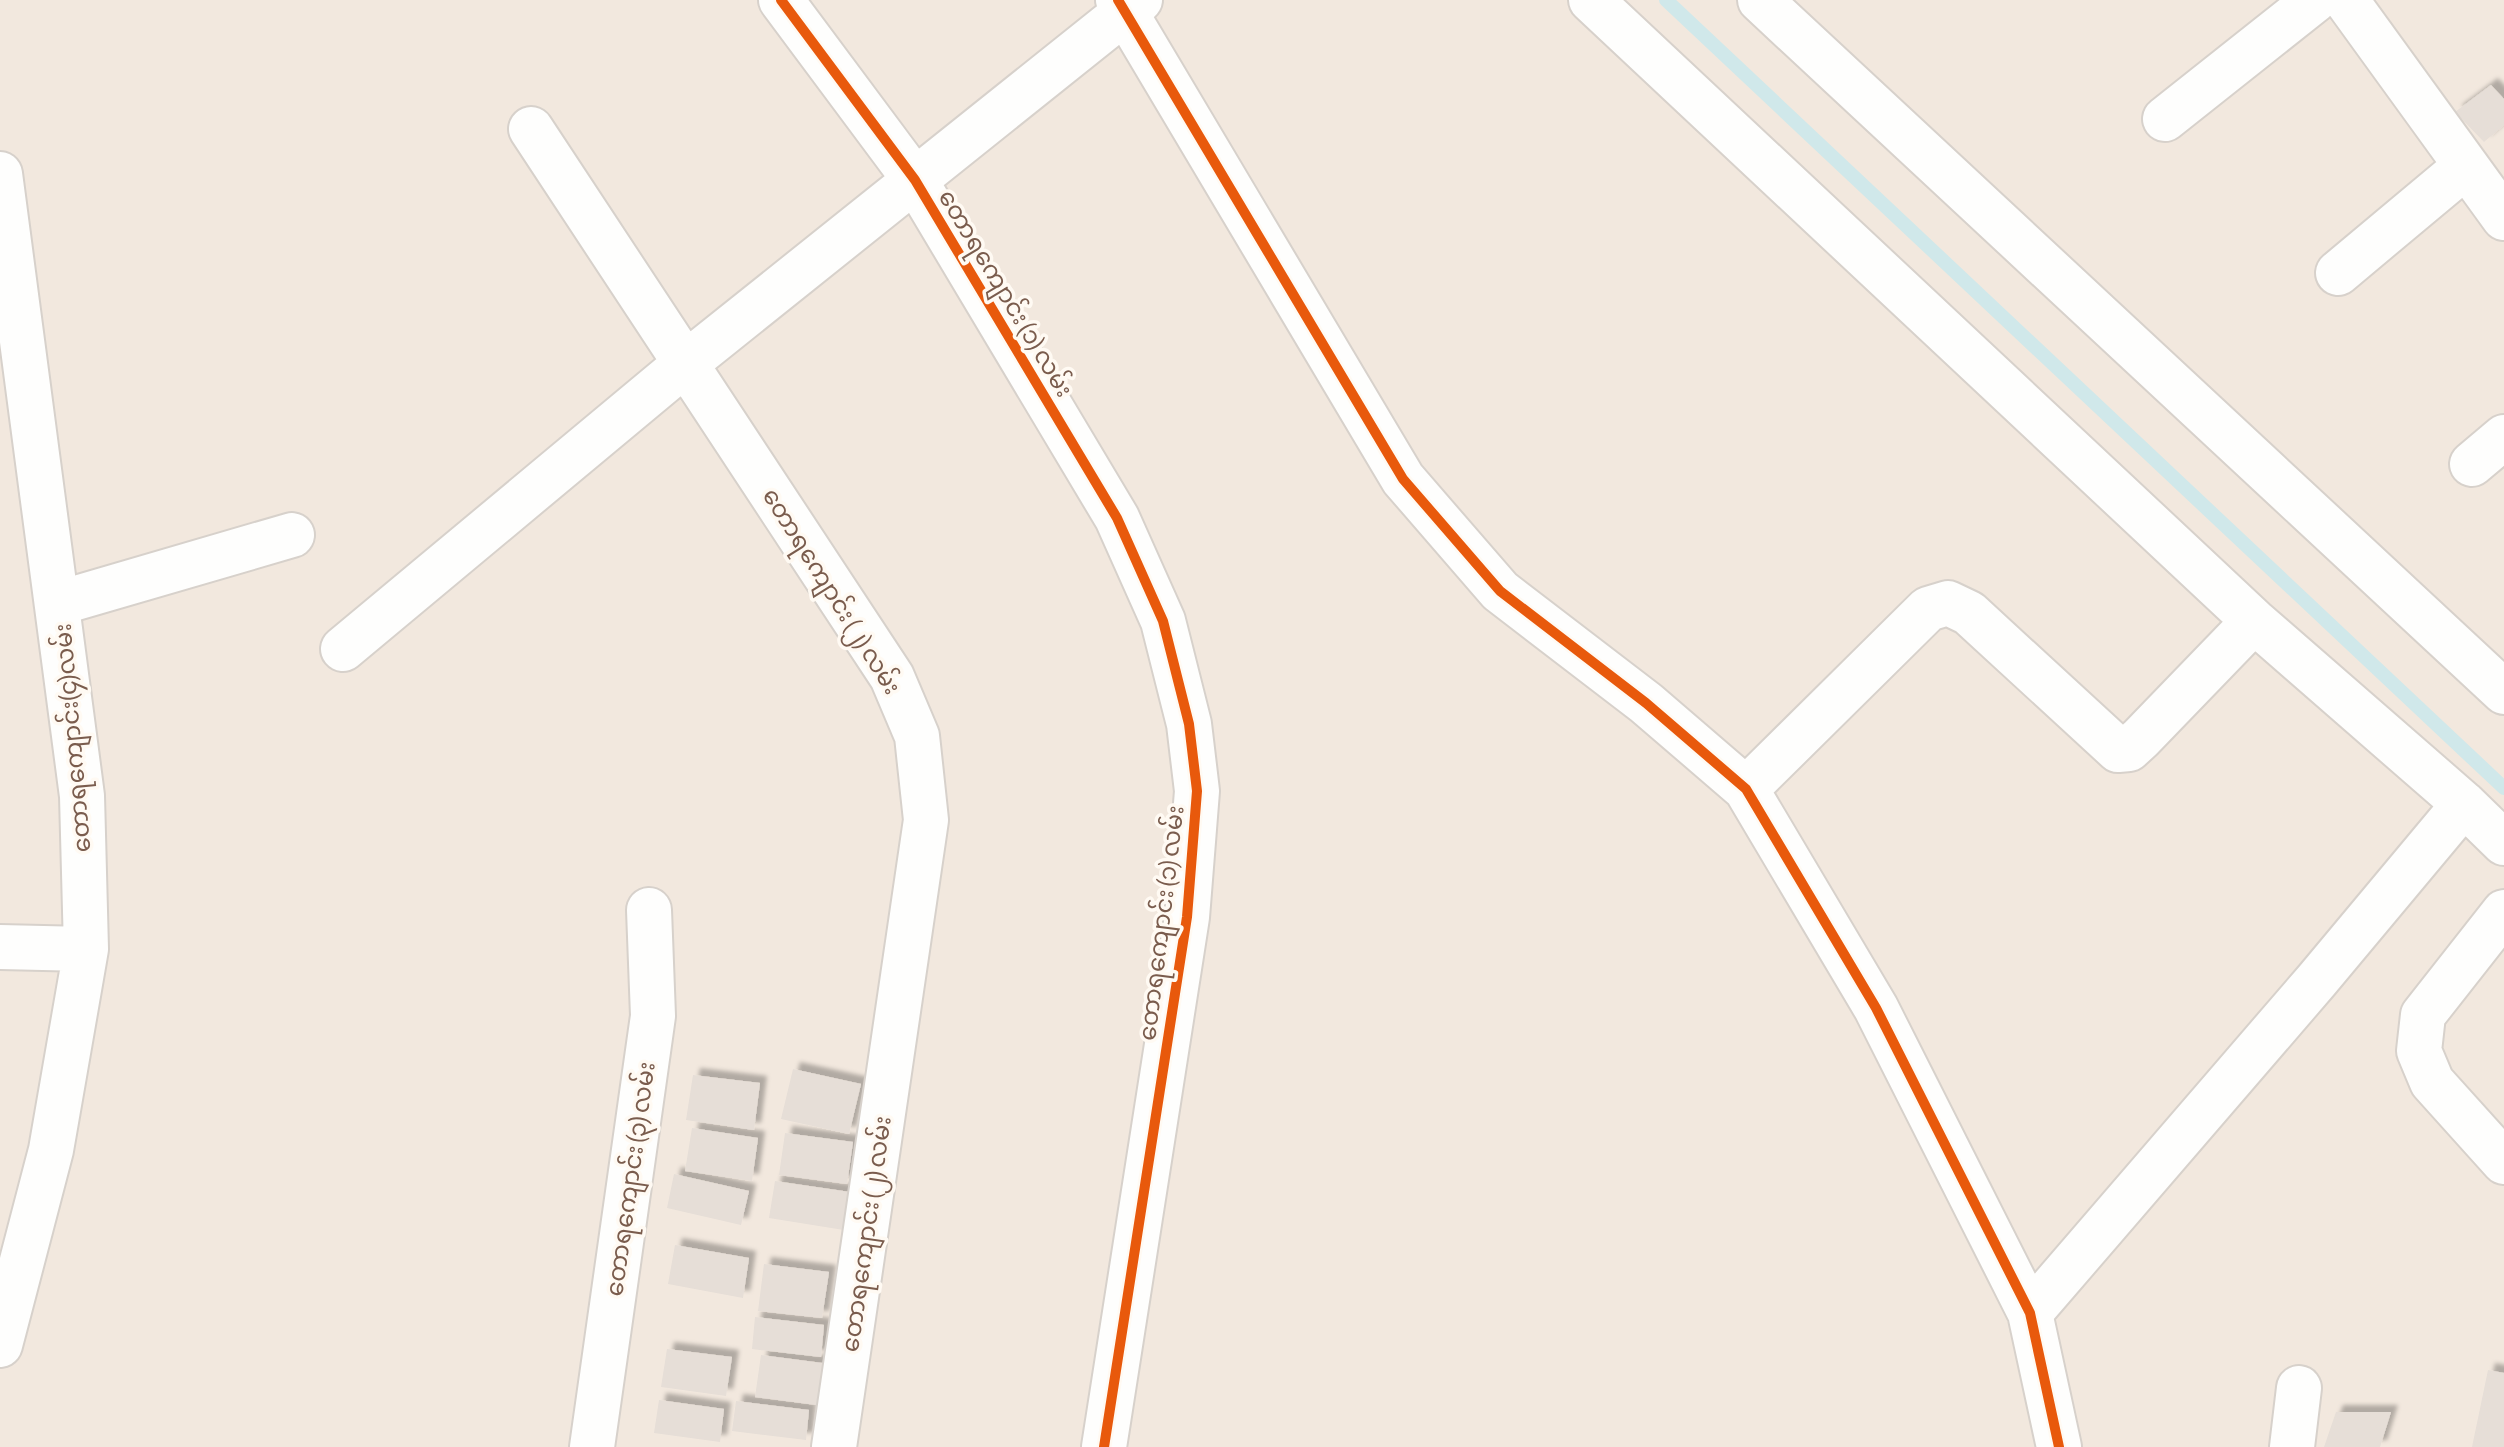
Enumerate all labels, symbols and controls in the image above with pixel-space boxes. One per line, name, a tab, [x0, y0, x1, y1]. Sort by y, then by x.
street label: တောရကျောင်း (၁) လမ်း	[928, 184, 1080, 404]
street label: တောရကျောင်း (၂) လမ်း	[752, 482, 908, 702]
street label: တောရကျောင်း(၄)လမ်း	[47, 622, 101, 854]
street label: တောရကျောင်း (၁) လမ်း	[1131, 804, 1195, 1043]
street label: တောရကျောင်း (၃) လမ်း	[598, 1060, 666, 1299]
street label: တောရကျောင်း (၂) လမ်း	[834, 1114, 902, 1355]

